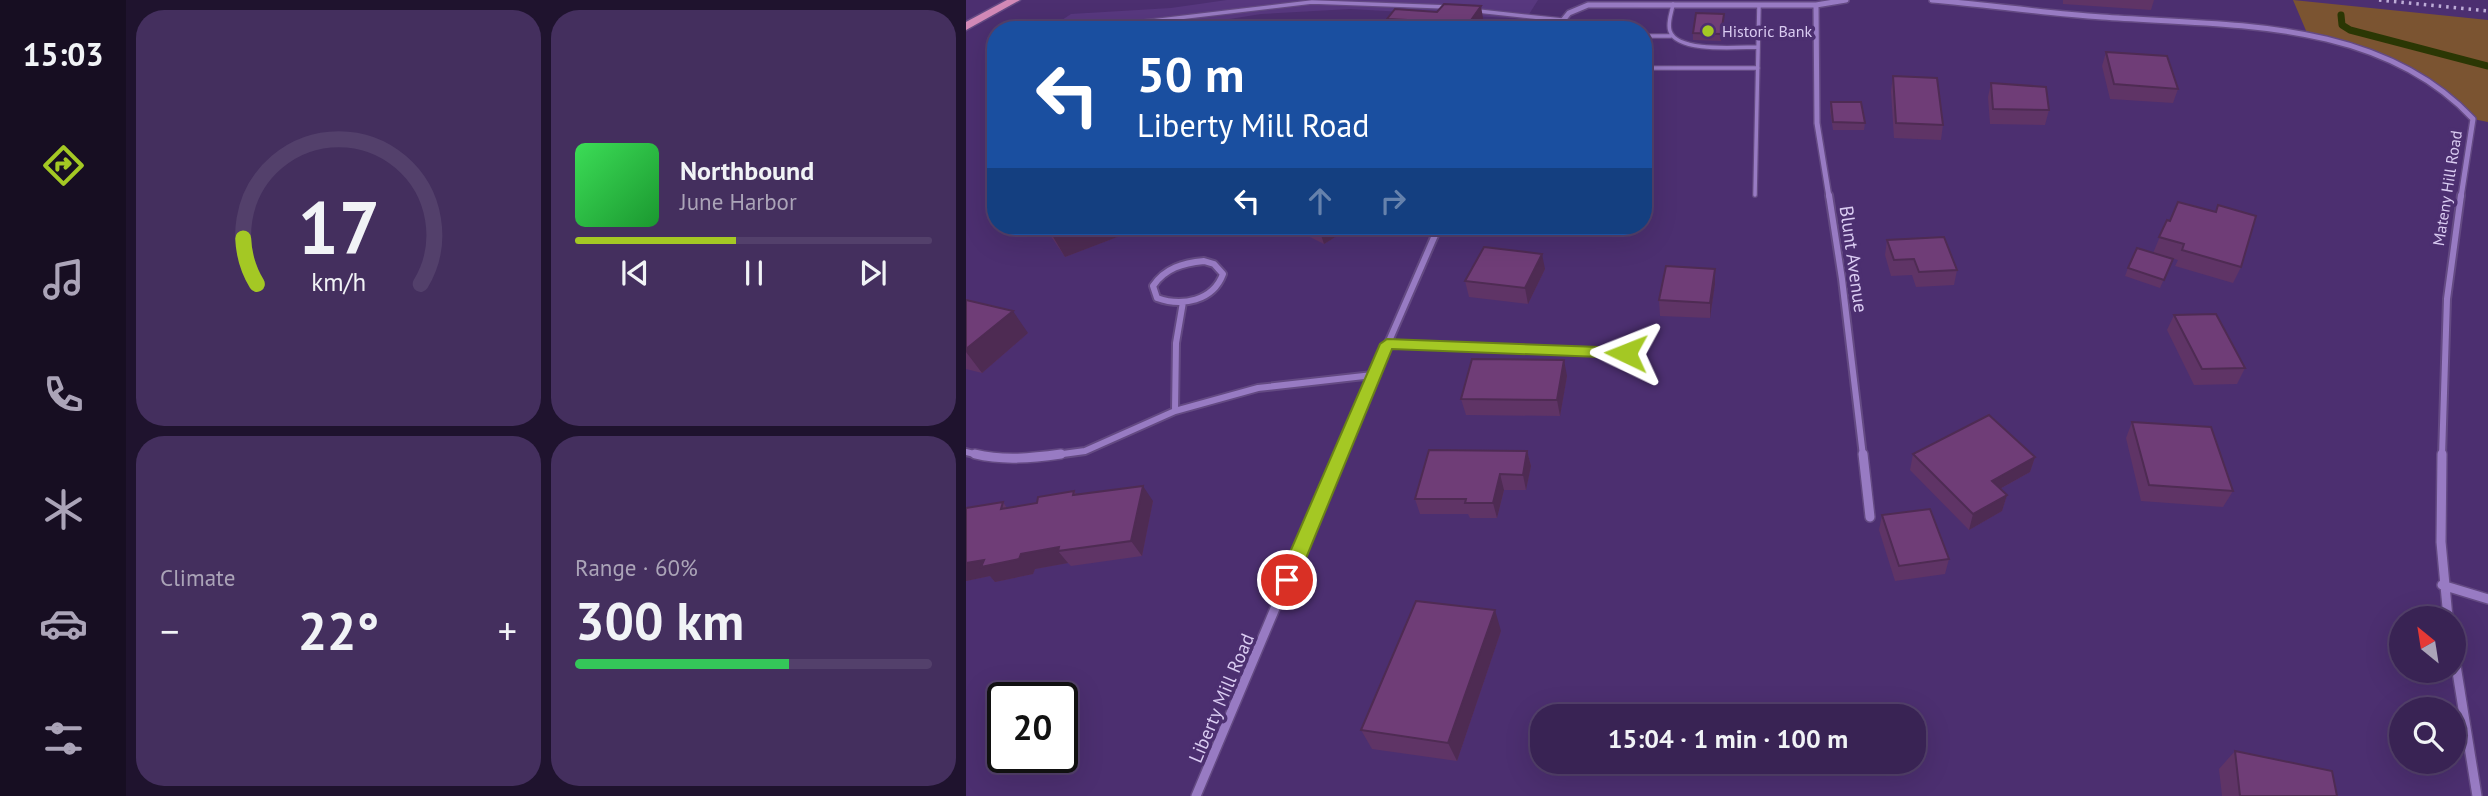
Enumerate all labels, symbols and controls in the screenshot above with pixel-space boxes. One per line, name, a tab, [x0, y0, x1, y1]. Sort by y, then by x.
place label: Historic Bank	[1722, 21, 1812, 41]
marker: Historic Bank	[1700, 23, 1716, 39]
text: 15:03	[22, 33, 104, 75]
text: 50 m	[1137, 42, 1244, 106]
icon: left	[1022, 49, 1113, 140]
text: Liberty Mill Road	[1137, 104, 1370, 146]
street label: Mateny Hill Road	[2428, 129, 2466, 247]
icon: directions	[39, 141, 88, 190]
text: Northbound	[680, 154, 814, 187]
text: 17	[297, 180, 380, 274]
icon: left	[1228, 182, 1266, 220]
icon: ahead	[1301, 182, 1339, 220]
icon: right	[1374, 182, 1412, 220]
text: June Harbor	[680, 187, 797, 216]
street label: Blunt Avenue	[1835, 204, 1873, 314]
icon: previous	[616, 254, 654, 292]
icon: pause	[735, 254, 773, 292]
icon: next	[854, 254, 892, 292]
icon: music	[39, 255, 88, 304]
text: km/h	[311, 266, 366, 298]
position arrow	[1589, 316, 1663, 390]
icon: phone	[39, 370, 88, 419]
icon: climate	[39, 485, 88, 534]
pin	[1257, 550, 1317, 610]
text: Range · 60%	[575, 553, 698, 582]
icon: arrive	[1268, 561, 1306, 599]
text: Climate	[160, 563, 235, 592]
text: 300 km	[575, 587, 744, 654]
text: 22°	[298, 597, 379, 664]
icon: car	[39, 599, 88, 648]
text: −	[160, 606, 179, 655]
text: +	[498, 606, 517, 655]
north arrow	[2389, 606, 2466, 682]
map controls	[2389, 606, 2466, 774]
street label: Liberty Mill Road	[1183, 630, 1259, 766]
speed limit sign: 20	[987, 682, 1078, 773]
button: search	[2389, 697, 2466, 774]
icon: filters	[39, 714, 88, 763]
text: 15:04 · 1 min · 100 m	[1608, 722, 1848, 755]

